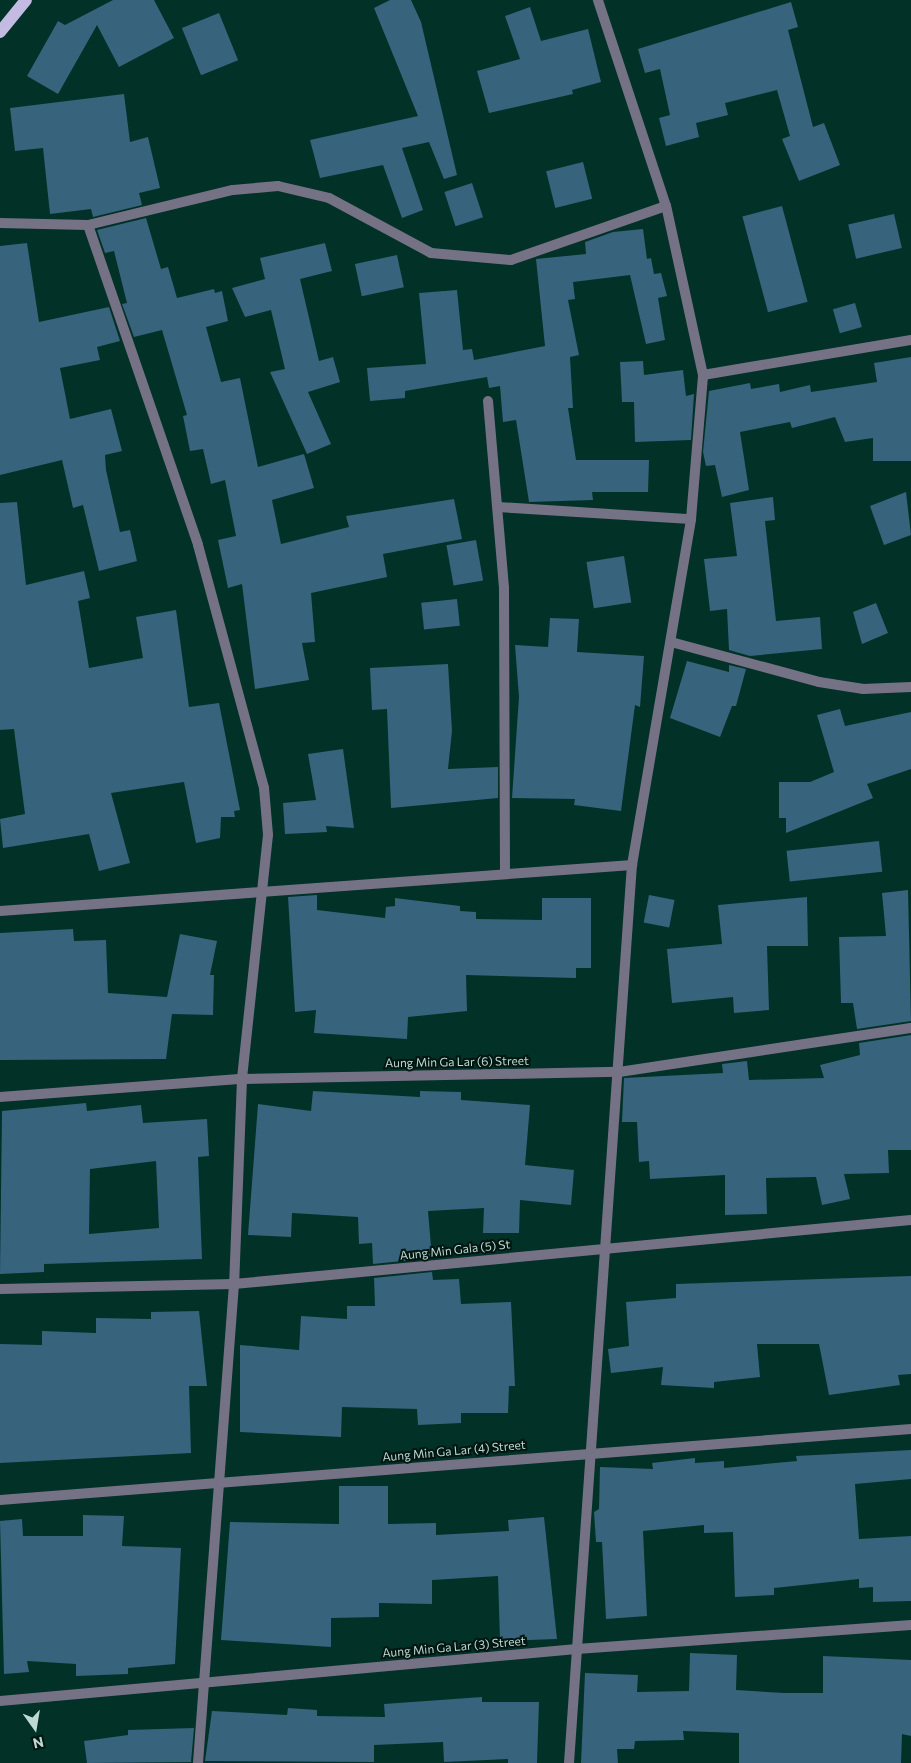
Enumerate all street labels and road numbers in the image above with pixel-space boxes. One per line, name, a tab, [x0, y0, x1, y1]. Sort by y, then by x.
street label: Aung Min Ga Lar (6) Street	[385, 1054, 529, 1070]
street label: Aung Min Gala (5) St	[399, 1237, 511, 1263]
street label: Aung Min Ga Lar (4) Street	[382, 1438, 526, 1464]
street label: Aung Min Ga Lar (3) Street	[382, 1634, 526, 1660]

